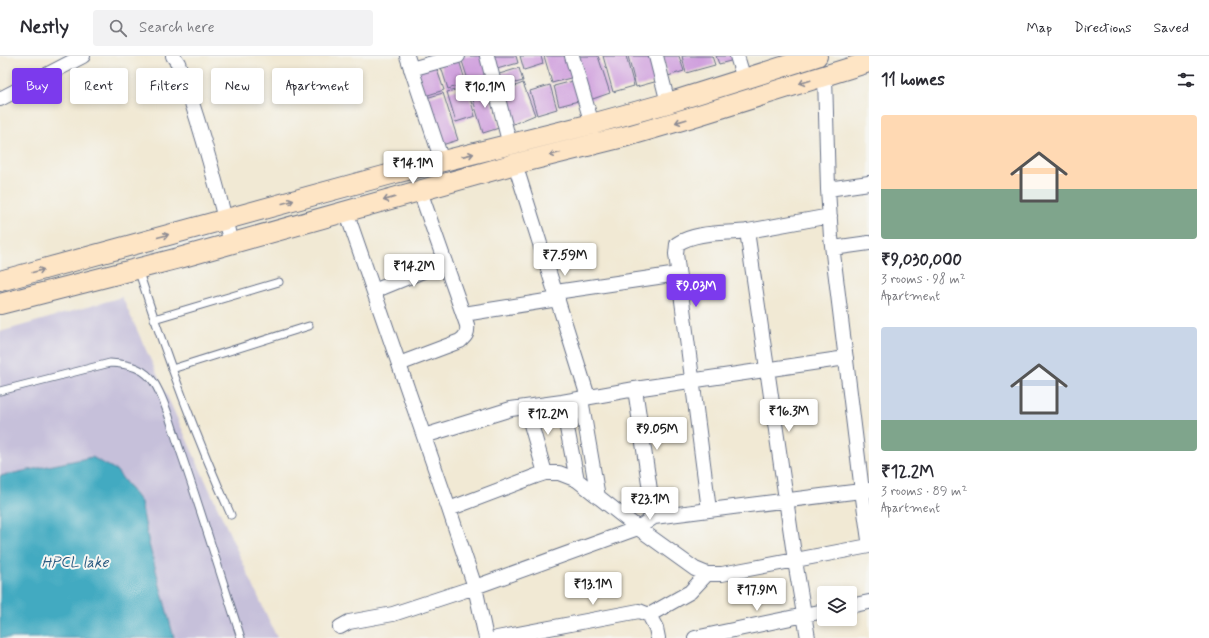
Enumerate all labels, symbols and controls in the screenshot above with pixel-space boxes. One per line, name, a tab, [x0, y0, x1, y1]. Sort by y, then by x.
search box	[93, 10, 373, 46]
text: Nestly	[20, 15, 69, 40]
icon: search	[107, 17, 129, 39]
text: Search here	[139, 18, 215, 38]
text: Map	[1026, 19, 1052, 37]
text: Directions	[1074, 19, 1132, 37]
text: Saved	[1154, 19, 1189, 37]
chip: Buy	[12, 68, 62, 104]
chip: Rent	[70, 68, 128, 104]
chip: Filters	[136, 68, 203, 104]
chip: New	[211, 68, 264, 104]
chip: Apartment	[272, 68, 363, 104]
text: 11 homes	[881, 69, 945, 91]
icon: filters	[1175, 69, 1197, 91]
pin: ₹10.1M	[452, 75, 518, 109]
text: ₹10.1M	[465, 79, 505, 96]
one-way arrow	[799, 79, 812, 86]
one-way arrow	[675, 118, 688, 125]
icon: home	[1003, 141, 1075, 213]
pin: ₹14.1M	[380, 151, 446, 185]
one-way arrow	[462, 151, 475, 159]
one-way arrow	[549, 151, 562, 159]
text: ₹14.1M	[392, 155, 434, 172]
one-way arrow	[383, 196, 396, 203]
one-way arrow	[282, 198, 295, 205]
one-way arrow	[156, 232, 169, 239]
pin: ₹7.59M	[532, 243, 598, 277]
text: ₹7.59M	[543, 247, 587, 264]
text: ₹9,030,000	[881, 249, 962, 271]
pin: ₹14.2M	[381, 254, 447, 288]
text: ₹14.2M	[393, 258, 435, 275]
one-way arrow	[31, 267, 44, 274]
text: 3 rooms · 98 m²	[881, 271, 966, 288]
pin: ₹9.03M	[663, 274, 729, 308]
text: ₹9.03M	[676, 278, 716, 295]
text: Apartment	[881, 288, 940, 305]
icon: home	[1003, 353, 1075, 425]
pin: ₹16.3M	[756, 399, 822, 433]
pin: ₹12.2M	[515, 402, 581, 436]
text: ₹16.3M	[769, 403, 809, 420]
text: ₹12.2M	[528, 406, 568, 423]
pin: ₹9.05M	[624, 417, 690, 451]
text: ₹9.05M	[636, 421, 678, 438]
text: ₹12.2M	[881, 461, 934, 483]
text: 3 rooms · 89 m²	[881, 483, 967, 500]
pin: ₹23.1M	[617, 487, 683, 521]
text: ₹23.1M	[630, 491, 670, 508]
text: Apartment	[881, 500, 940, 517]
water label: HPCL lake	[42, 553, 110, 573]
pin: ₹13.1M	[560, 572, 626, 606]
text: ₹13.1M	[574, 576, 612, 593]
pin: ₹17.9M	[724, 578, 790, 612]
text: ₹17.9M	[737, 582, 777, 599]
map controls	[817, 586, 857, 626]
button: layers	[817, 586, 857, 626]

